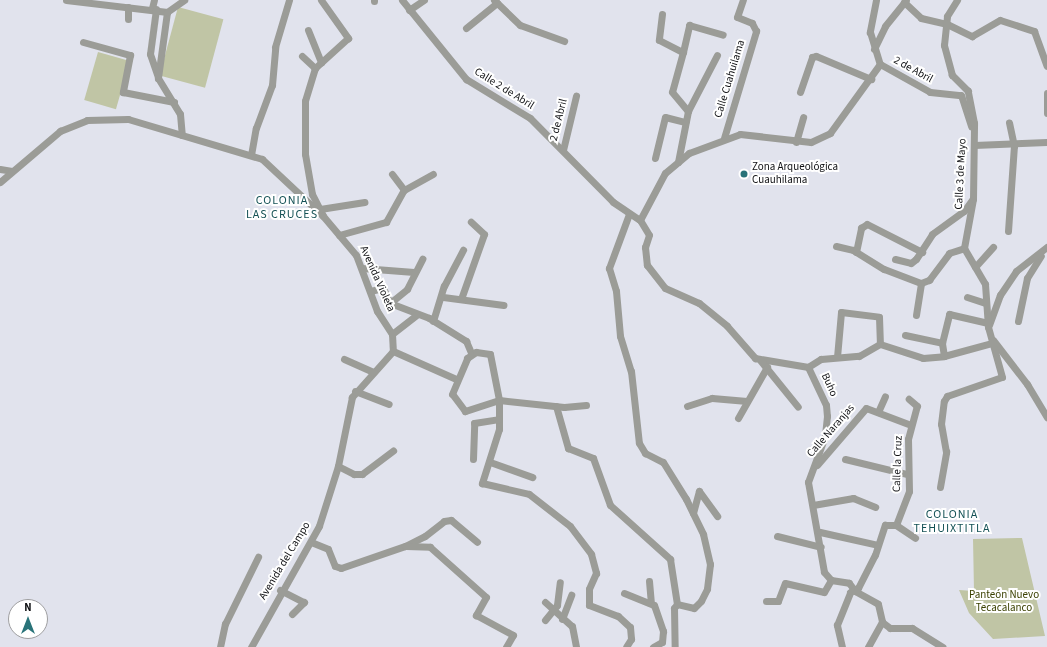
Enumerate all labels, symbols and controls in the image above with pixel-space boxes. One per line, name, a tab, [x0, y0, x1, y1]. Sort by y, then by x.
street label: Calle Cuahuilama	[712, 39, 748, 119]
street label: 2 de Abril	[891, 54, 935, 86]
street label: Calle 2 de Abril	[472, 65, 536, 113]
street label: 2 de Abril	[547, 98, 571, 142]
street label: Calle 3 de Mayo	[953, 138, 969, 210]
place label: Zona Arqueológica Cuauhilama	[752, 161, 838, 187]
marker: Zona Arqueológica Cuauhilama	[739, 169, 749, 179]
district label: COLONIA LAS CRUCES	[246, 194, 318, 222]
street label: Avenida Violeta	[357, 244, 397, 314]
street label: Buho	[818, 371, 840, 399]
street label: Calle Naranjas	[804, 402, 858, 460]
street label: Calle la Cruz	[890, 436, 906, 492]
district label: COLONIA TEHUIXTITLA	[914, 508, 990, 536]
street label: Avenida del Campo	[257, 520, 313, 602]
park label: Panteón Nuevo Tecacalanco	[969, 589, 1039, 615]
north arrow	[8, 599, 48, 639]
text: N	[24, 600, 32, 615]

